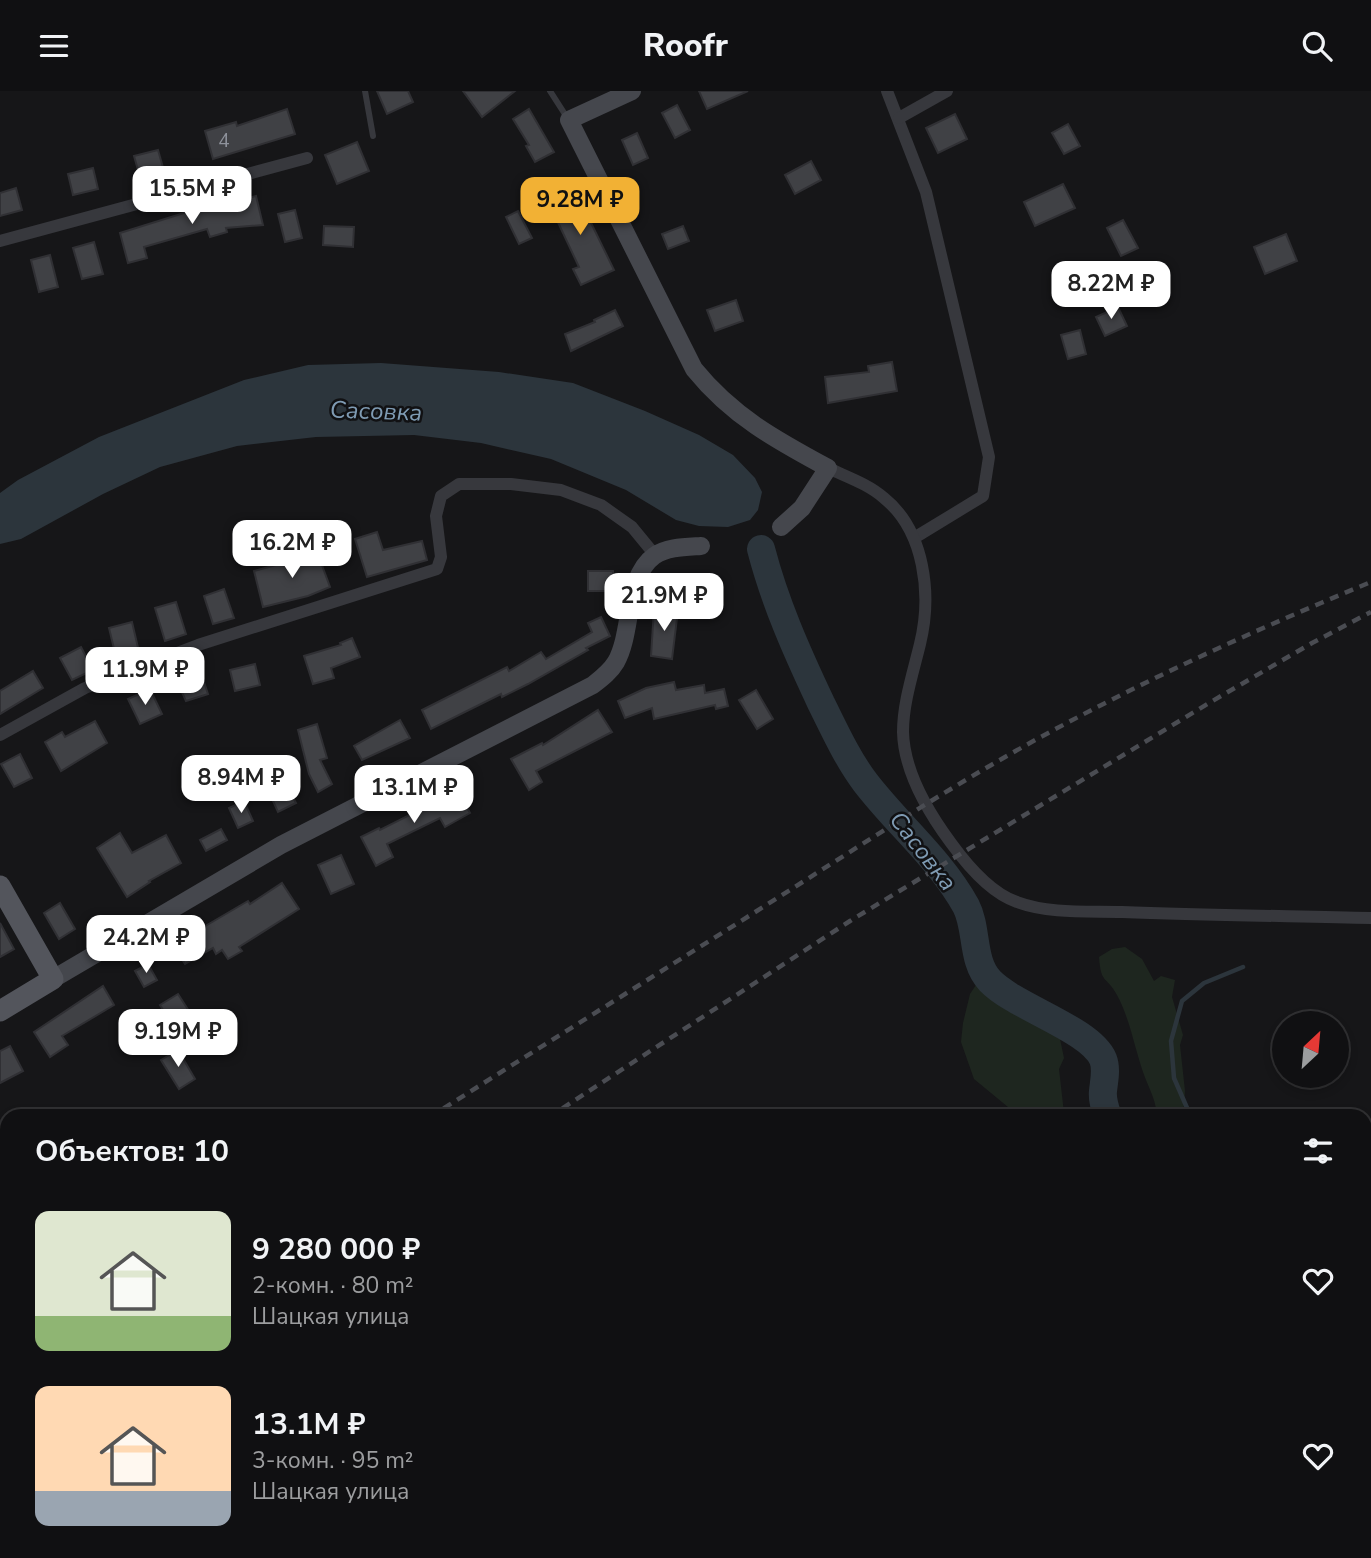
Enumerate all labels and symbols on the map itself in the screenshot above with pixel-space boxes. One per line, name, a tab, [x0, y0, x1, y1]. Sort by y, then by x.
house number: 4	[218, 128, 230, 154]
pin: 15.5M ₽	[127, 167, 257, 226]
pin: 9.28M ₽	[515, 177, 645, 237]
pin: 8.22M ₽	[1046, 261, 1176, 321]
water label: Сасовка	[329, 393, 423, 429]
pin: 16.2M ₽	[227, 521, 357, 580]
pin: 21.9M ₽	[599, 573, 729, 633]
pin: 11.9M ₽	[80, 647, 210, 707]
pin: 8.94M ₽	[176, 755, 306, 815]
pin: 13.1M ₽	[349, 765, 479, 825]
water label: Сасовка	[882, 805, 964, 897]
pin: 24.2M ₽	[81, 915, 211, 975]
pin: 9.19M ₽	[113, 1009, 243, 1069]
north arrow	[1272, 1011, 1349, 1089]

